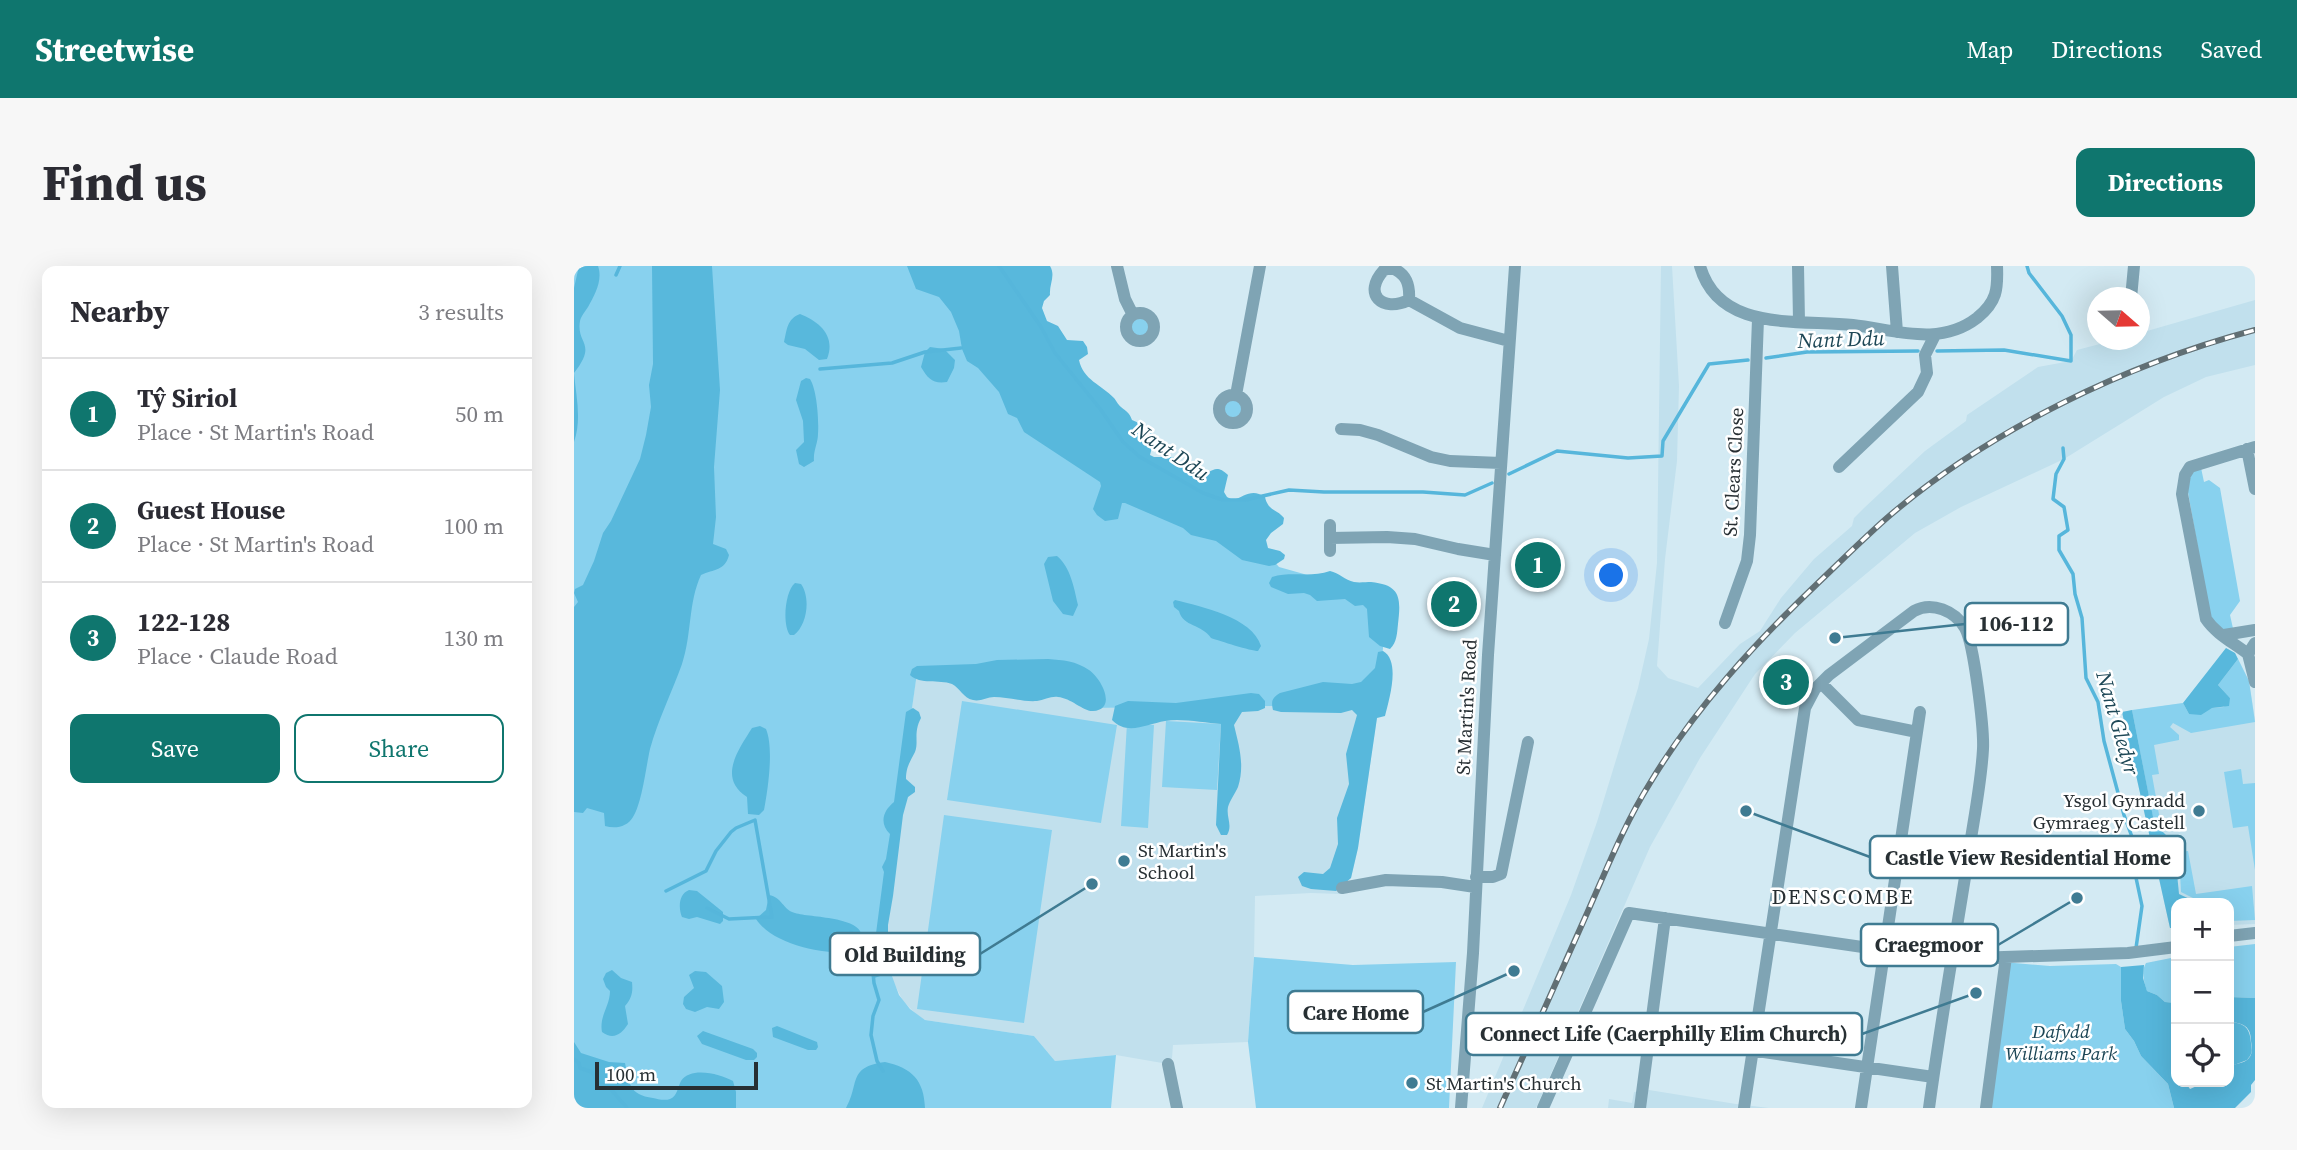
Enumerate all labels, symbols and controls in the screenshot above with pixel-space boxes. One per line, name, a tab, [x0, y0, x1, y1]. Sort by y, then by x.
text: Streetwise	[35, 27, 194, 72]
text: Map	[1966, 33, 2013, 66]
text: Directions	[2051, 33, 2162, 66]
text: Saved	[2200, 33, 2262, 66]
button: Directions	[2076, 148, 2255, 217]
text: Find us	[42, 149, 207, 216]
north arrow	[2087, 287, 2150, 350]
text: Nearby	[70, 291, 169, 332]
text: 3 results	[418, 296, 504, 328]
water label: Nant Ddu	[1796, 323, 1885, 355]
text: Tŷ Siriol	[137, 380, 237, 416]
text: 1	[87, 398, 99, 430]
text: 50 m	[455, 398, 504, 430]
street label: St. Clears Close	[1717, 407, 1749, 537]
water label: Nant Ddu	[1126, 414, 1215, 487]
text: Place · St Martin's Road	[137, 416, 374, 448]
text: Guest House	[137, 492, 285, 528]
text: 2	[87, 510, 99, 542]
text: 100 m	[443, 510, 504, 542]
text: Place · St Martin's Road	[137, 528, 374, 560]
pin: 1	[1515, 539, 1561, 591]
your location	[1594, 558, 1628, 592]
pin: 2	[1431, 578, 1477, 630]
callout: 106-112	[1965, 603, 2068, 645]
text: 122-128	[137, 604, 230, 640]
text: 106-112	[1978, 609, 2054, 638]
text: 3	[87, 622, 99, 654]
text: 130 m	[443, 622, 504, 654]
street label: St Martin's Road	[1449, 638, 1483, 776]
text: Place · Claude Road	[137, 640, 338, 672]
pin: 3	[1763, 656, 1809, 708]
water label: Nant Gledyr	[2089, 667, 2147, 779]
button: Save	[70, 714, 280, 783]
button: Share	[294, 714, 504, 783]
place label: Ysgol Gynradd Gymraeg y Castell	[2033, 787, 2185, 835]
marker: Ysgol Gynradd Gymraeg y Castell	[2191, 803, 2207, 819]
callout: Castle View Residential Home	[1870, 836, 2185, 878]
place label: St Martin's School	[1138, 837, 1226, 885]
text: Castle View Residential Home	[1885, 843, 2171, 872]
marker: St Martin's School	[1116, 853, 1132, 869]
district label: DENSCOMBE	[1772, 882, 1914, 911]
map controls	[2171, 898, 2234, 1087]
button: +	[2171, 898, 2234, 961]
callout: Craegmoor	[1861, 924, 1998, 966]
text: Craegmoor	[1875, 930, 1983, 959]
callout: Old Building	[830, 933, 980, 975]
text: Old Building	[844, 940, 966, 969]
button: −	[2171, 961, 2234, 1024]
callout: Care Home	[1288, 991, 1423, 1033]
text: Care Home	[1303, 998, 1409, 1027]
callout: Connect Life (Caerphilly Elim Church)	[1466, 1013, 1862, 1055]
park label: Dafydd Williams Park	[2005, 1018, 2117, 1066]
text: Connect Life (Caerphilly Elim Church)	[1480, 1019, 1848, 1048]
button: locate	[2171, 1024, 2234, 1087]
scale bar	[595, 1059, 758, 1091]
text: 100 m	[606, 1061, 656, 1087]
place label: St Martin's Church	[1426, 1070, 1582, 1096]
marker: St Martin's Church	[1404, 1075, 1420, 1091]

